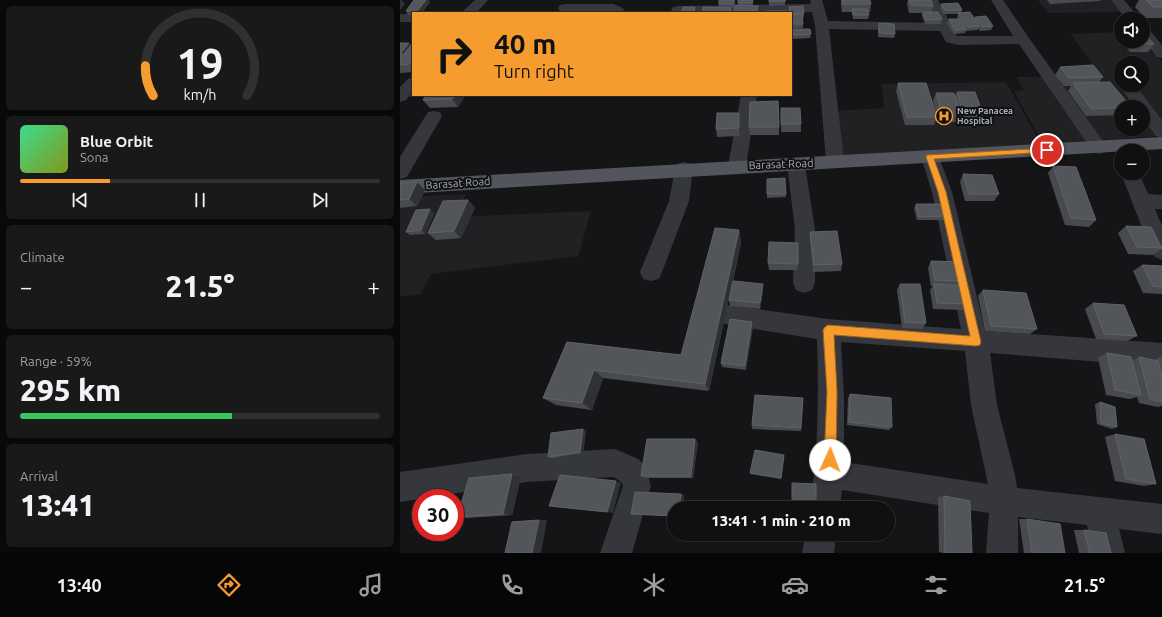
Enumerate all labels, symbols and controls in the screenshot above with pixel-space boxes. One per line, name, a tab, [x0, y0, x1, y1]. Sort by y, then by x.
map controls	[1114, 12, 1150, 180]
button: sound	[1114, 12, 1150, 48]
icon: right	[428, 28, 480, 80]
text: 40 m	[494, 28, 556, 59]
text: 19	[177, 40, 223, 87]
button: search	[1114, 56, 1150, 92]
text: Turn right	[494, 61, 574, 81]
text: km/h	[184, 87, 216, 103]
button: +	[1114, 100, 1150, 136]
hospital icon: New Panacea Hospital	[934, 106, 954, 126]
place label: New Panacea Hospital	[957, 106, 1013, 126]
text: Blue Orbit	[80, 133, 153, 150]
pin	[1030, 133, 1064, 167]
icon: arrive	[1036, 139, 1058, 161]
button: −	[1114, 144, 1150, 180]
text: Sona	[80, 150, 109, 164]
street label: Barasat Road	[748, 157, 814, 171]
street label: Barasat Road	[425, 175, 491, 191]
icon: previous	[69, 189, 91, 211]
icon: pause	[189, 189, 211, 211]
icon: next	[309, 189, 331, 211]
text: Climate	[20, 250, 65, 264]
text: 21.5°	[165, 269, 235, 303]
text: −	[20, 274, 32, 299]
text: +	[368, 274, 380, 299]
text: Range · 59%	[20, 354, 92, 368]
text: 295 km	[20, 373, 121, 407]
position arrow	[809, 439, 851, 481]
text: Arrival	[20, 469, 58, 483]
text: 13:41	[20, 488, 95, 522]
speed limit sign: 30	[412, 489, 464, 541]
text: 13:41 · 1 min · 210 m	[711, 512, 851, 529]
icon: directions	[215, 571, 243, 599]
icon: music	[357, 571, 385, 599]
icon: phone	[498, 571, 526, 599]
icon: climate	[640, 571, 668, 599]
icon: car	[781, 571, 809, 599]
icon: filters	[922, 571, 950, 599]
text: 13:40	[57, 575, 102, 595]
text: 21.5°	[1064, 575, 1105, 595]

